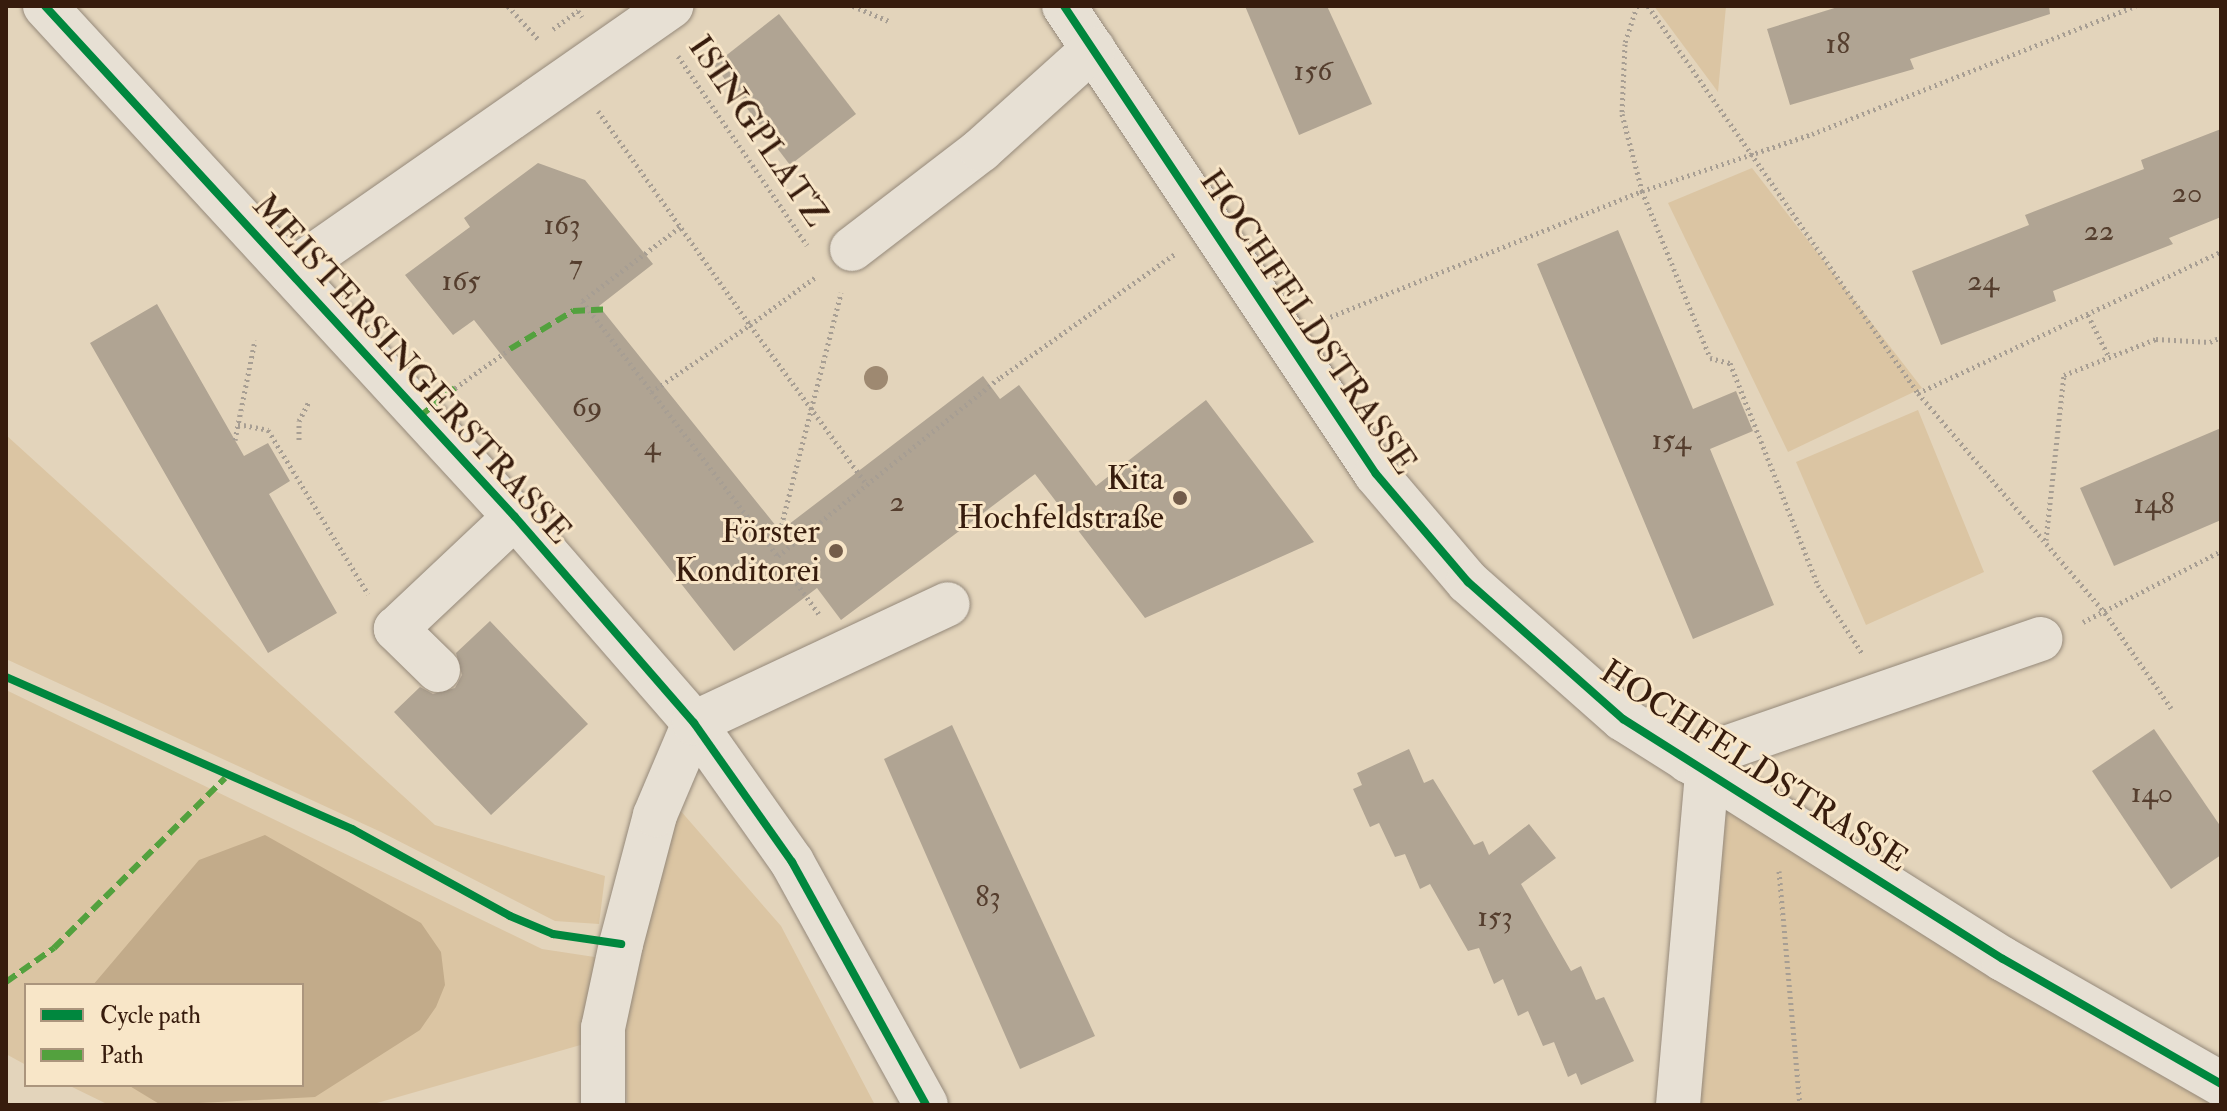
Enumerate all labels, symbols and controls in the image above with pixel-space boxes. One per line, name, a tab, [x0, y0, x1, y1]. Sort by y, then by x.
house number: 18	[1826, 26, 1850, 62]
street label: ISINGPLATZ	[679, 28, 837, 234]
house number: 156	[1294, 53, 1332, 89]
street label: HOCHFELDSTRASSE	[1191, 162, 1425, 482]
house number: 20	[2172, 175, 2202, 211]
street label: MEISTERSINGERSTRASSE	[244, 186, 580, 552]
house number: 163	[543, 207, 581, 243]
house number: 22	[2084, 213, 2114, 249]
house number: 7	[569, 247, 583, 283]
house number: 165	[442, 263, 480, 299]
house number: 24	[1967, 263, 1999, 299]
house number: 69	[572, 389, 602, 425]
house number: 154	[1651, 422, 1691, 458]
house number: 4	[644, 428, 660, 464]
place label: Kita Hochfeldstraße	[956, 458, 1164, 538]
house number: 2	[889, 484, 905, 520]
house number: 148	[2134, 486, 2174, 522]
marker: Kita Hochfeldstraße	[1171, 489, 1189, 507]
place label: Förster Konditorei	[674, 511, 820, 590]
marker: Förster Konditorei	[827, 542, 845, 560]
street label: HOCHFELDSTRASSE	[1593, 651, 1915, 881]
house number: 140	[2131, 775, 2173, 811]
house number: 83	[975, 879, 1001, 915]
house number: 153	[1477, 899, 1513, 935]
legend	[24, 983, 304, 1087]
text: Cycle path	[100, 1000, 201, 1031]
text: Path	[100, 1040, 144, 1071]

